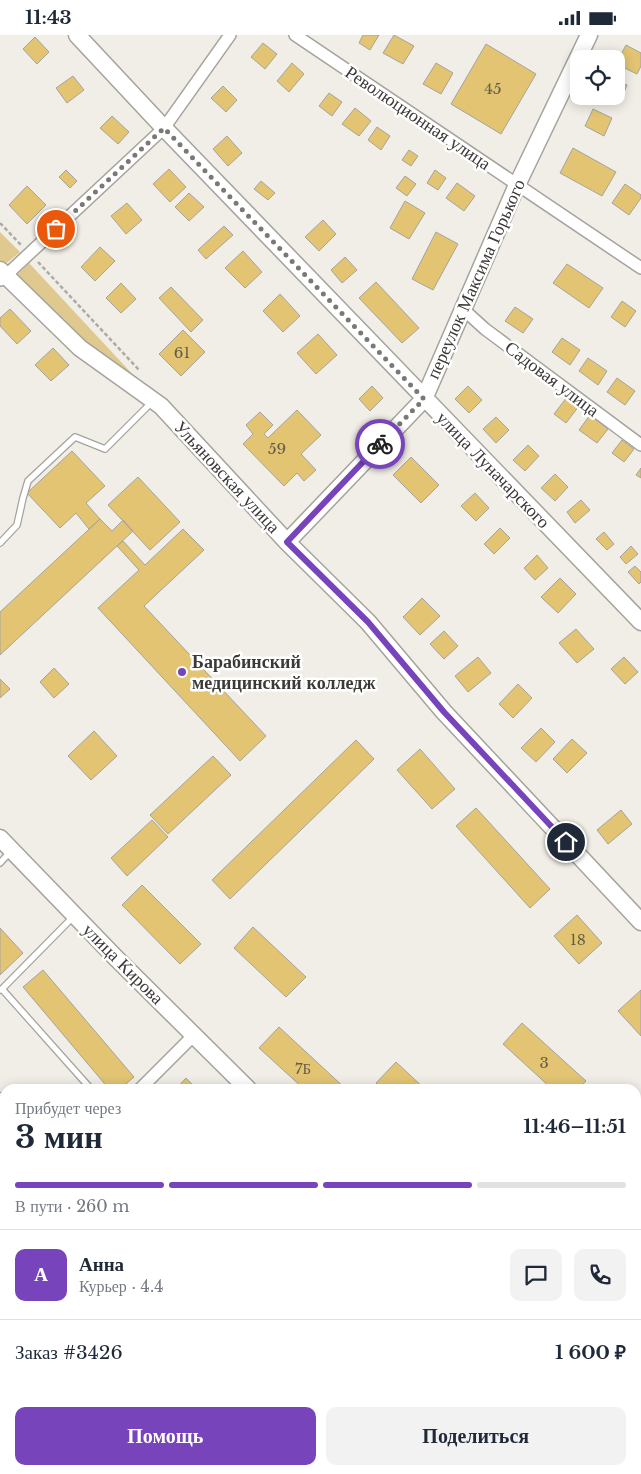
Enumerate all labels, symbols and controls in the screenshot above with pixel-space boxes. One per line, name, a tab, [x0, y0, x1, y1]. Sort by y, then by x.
text: 11:43	[25, 6, 72, 29]
map controls	[570, 50, 625, 105]
button: locate	[570, 50, 625, 105]
street label: Революционная улица	[341, 61, 495, 175]
house number: 45	[484, 79, 502, 98]
street label: переулок Максима Горького	[422, 176, 530, 382]
pin	[35, 208, 77, 250]
icon: bag	[42, 215, 70, 243]
street label: Садовая улица	[501, 336, 603, 422]
house number: 61	[174, 343, 190, 362]
street label: улица Луначарского	[432, 407, 554, 533]
street label: Ульяновская улица	[169, 416, 285, 538]
courier	[355, 419, 405, 469]
icon: bike	[366, 430, 394, 458]
house number: 59	[268, 439, 286, 458]
place label: Барабинский медицинский колледж	[192, 651, 376, 694]
marker: Барабинский медицинский колледж	[176, 666, 188, 678]
pin	[545, 821, 587, 863]
icon: home	[552, 828, 580, 856]
street label: улица Кирова	[78, 919, 168, 1009]
house number: 18	[570, 930, 586, 949]
house number: 3	[539, 1053, 549, 1072]
house number: 7Б	[295, 1059, 311, 1078]
text: Прибудет через	[15, 1098, 121, 1118]
text: 11:46–11:51	[523, 1115, 626, 1138]
text: 3 мин	[15, 1117, 103, 1157]
text: В пути · 260 m	[15, 1196, 129, 1216]
button: chat	[510, 1249, 562, 1301]
button: phone	[574, 1249, 626, 1301]
text: Анна	[79, 1253, 124, 1276]
text: А	[34, 1263, 48, 1286]
text: Курьер · 4.4	[79, 1276, 164, 1296]
text: Заказ #3426	[15, 1341, 123, 1364]
text: 1 600 ₽	[555, 1341, 626, 1364]
button: Помощь	[15, 1407, 316, 1465]
button: Поделиться	[326, 1407, 626, 1465]

